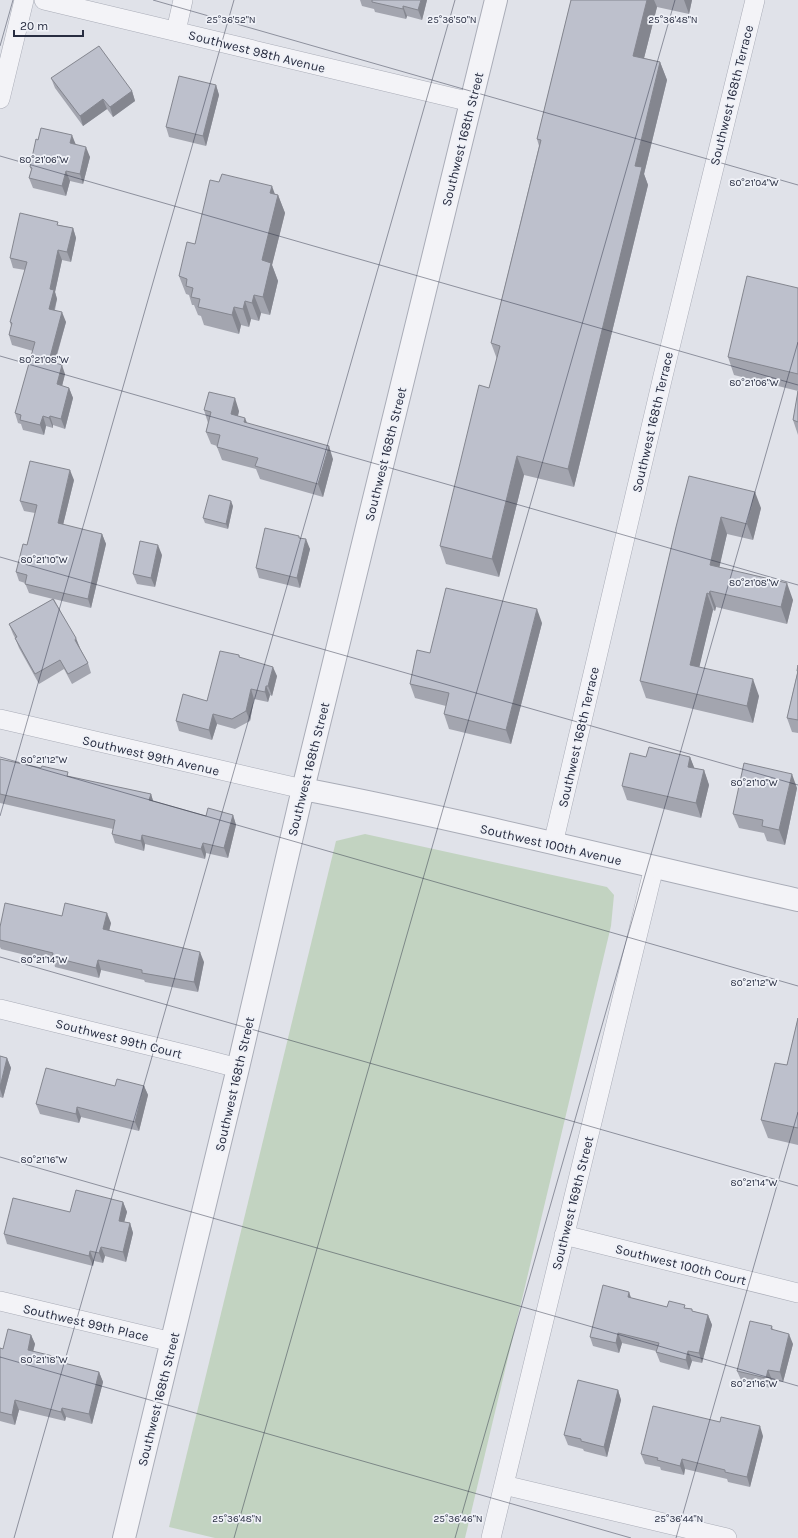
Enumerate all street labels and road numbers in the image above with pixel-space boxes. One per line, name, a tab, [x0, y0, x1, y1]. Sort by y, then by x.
street label: Southwest 168th Terrace	[707, 23, 756, 167]
street label: Southwest 98th Avenue	[187, 27, 327, 76]
street label: Southwest 168th Street	[439, 70, 486, 208]
street label: Southwest 168th Terrace	[629, 350, 676, 494]
street label: Southwest 168th Street	[362, 385, 409, 523]
street label: Southwest 168th Terrace	[555, 665, 602, 809]
street label: Southwest 168th Street	[285, 700, 332, 838]
street label: Southwest 99th Avenue	[81, 732, 221, 779]
street label: Southwest 100th Avenue	[479, 821, 623, 868]
street label: Southwest 99th Court	[54, 1015, 184, 1062]
street label: Southwest 168th Street	[212, 1015, 257, 1153]
street label: Southwest 169th Street	[549, 1135, 596, 1272]
street label: Southwest 100th Court	[614, 1241, 748, 1288]
street label: Southwest 99th Place	[21, 1301, 151, 1344]
street label: Southwest 168th Street	[135, 1330, 182, 1468]

